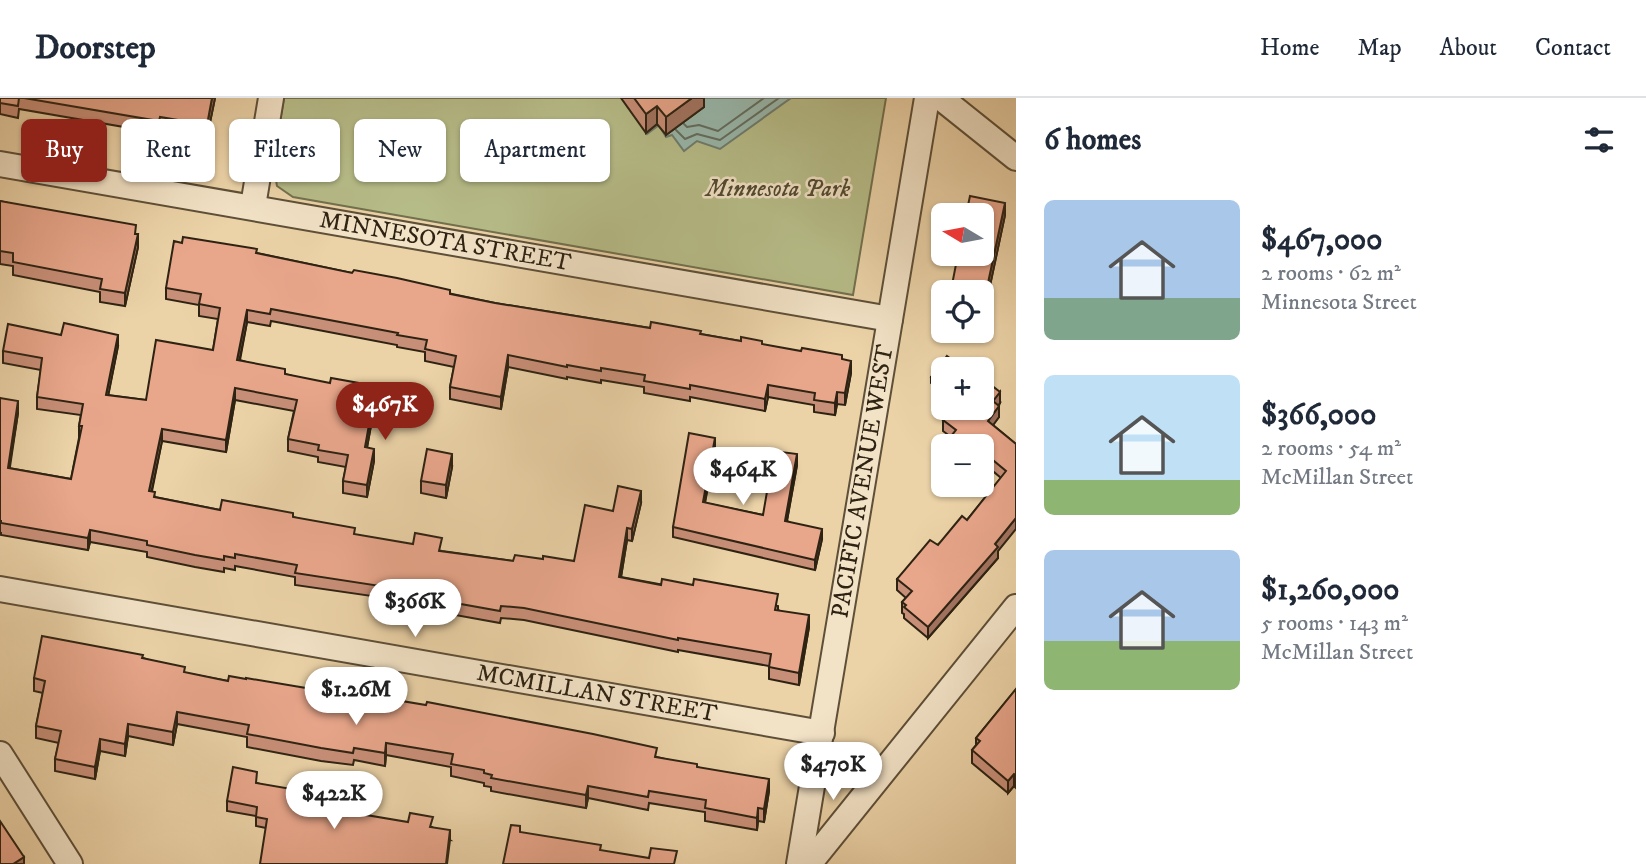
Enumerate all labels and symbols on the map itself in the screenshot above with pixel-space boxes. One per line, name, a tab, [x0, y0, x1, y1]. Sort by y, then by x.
park label: Minnesota Park	[704, 174, 850, 204]
north arrow	[931, 203, 994, 266]
street label: MINNESOTA STREET	[317, 205, 573, 278]
street label: PACIFIC AVENUE WEST	[825, 342, 901, 620]
pin: $467K	[336, 382, 434, 442]
pin: $464K	[694, 448, 792, 507]
pin: $366K	[366, 580, 464, 639]
street label: MCMILLAN STREET	[474, 658, 719, 729]
pin: $1.26M	[299, 668, 413, 727]
pin: $470K	[784, 742, 882, 802]
pin: $422K	[285, 772, 383, 831]

